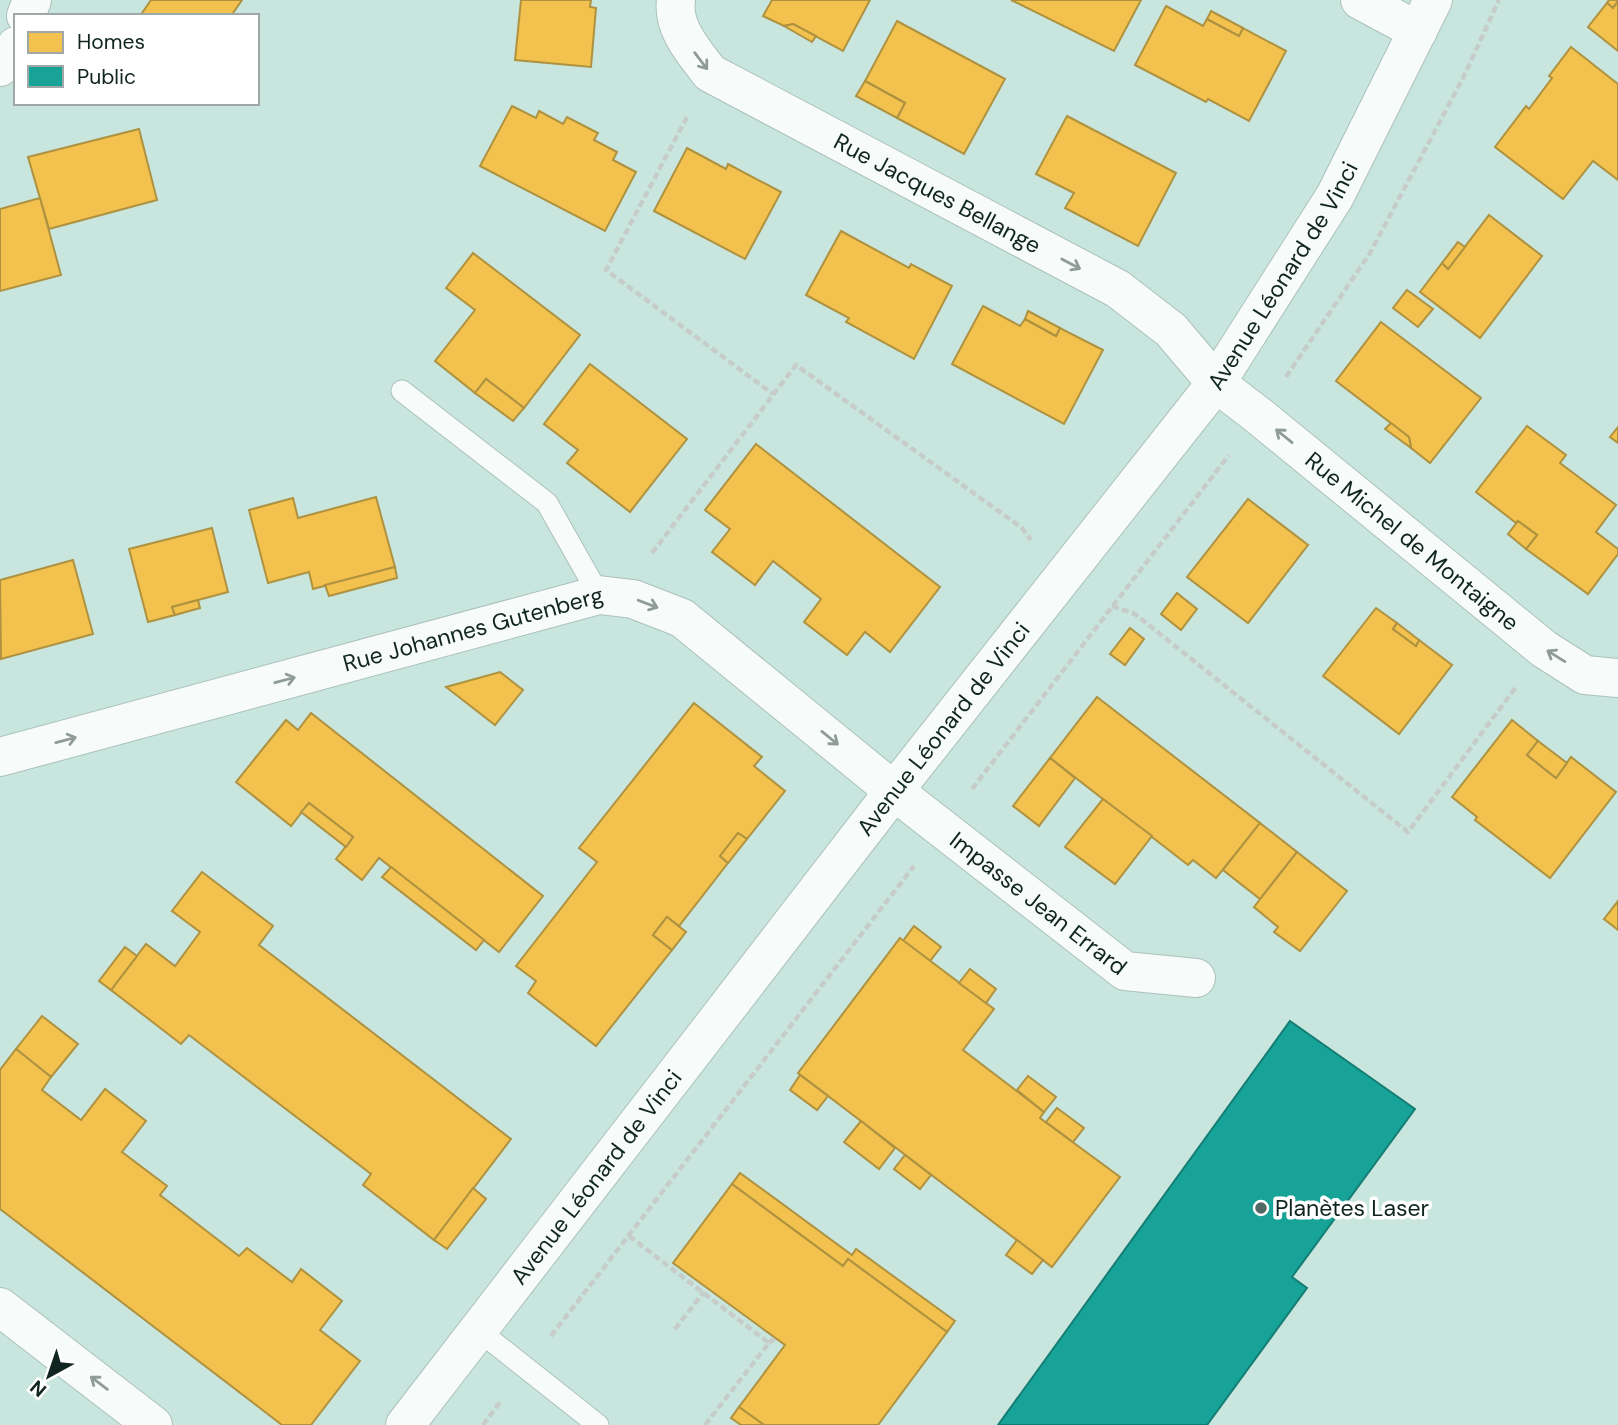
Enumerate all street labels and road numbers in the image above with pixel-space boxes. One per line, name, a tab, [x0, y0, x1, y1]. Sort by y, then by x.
street label: Rue Jacques Bellange	[829, 126, 1046, 260]
street label: Avenue Léonard de Vinci	[1201, 157, 1365, 395]
street label: Rue Michel de Montaigne	[1299, 445, 1525, 638]
street label: Rue Johannes Gutenberg	[340, 580, 607, 679]
street label: Avenue Léonard de Vinci	[850, 616, 1037, 842]
street label: Impasse Jean Errard	[944, 825, 1133, 982]
street label: Avenue Léonard de Vinci	[504, 1064, 688, 1291]

